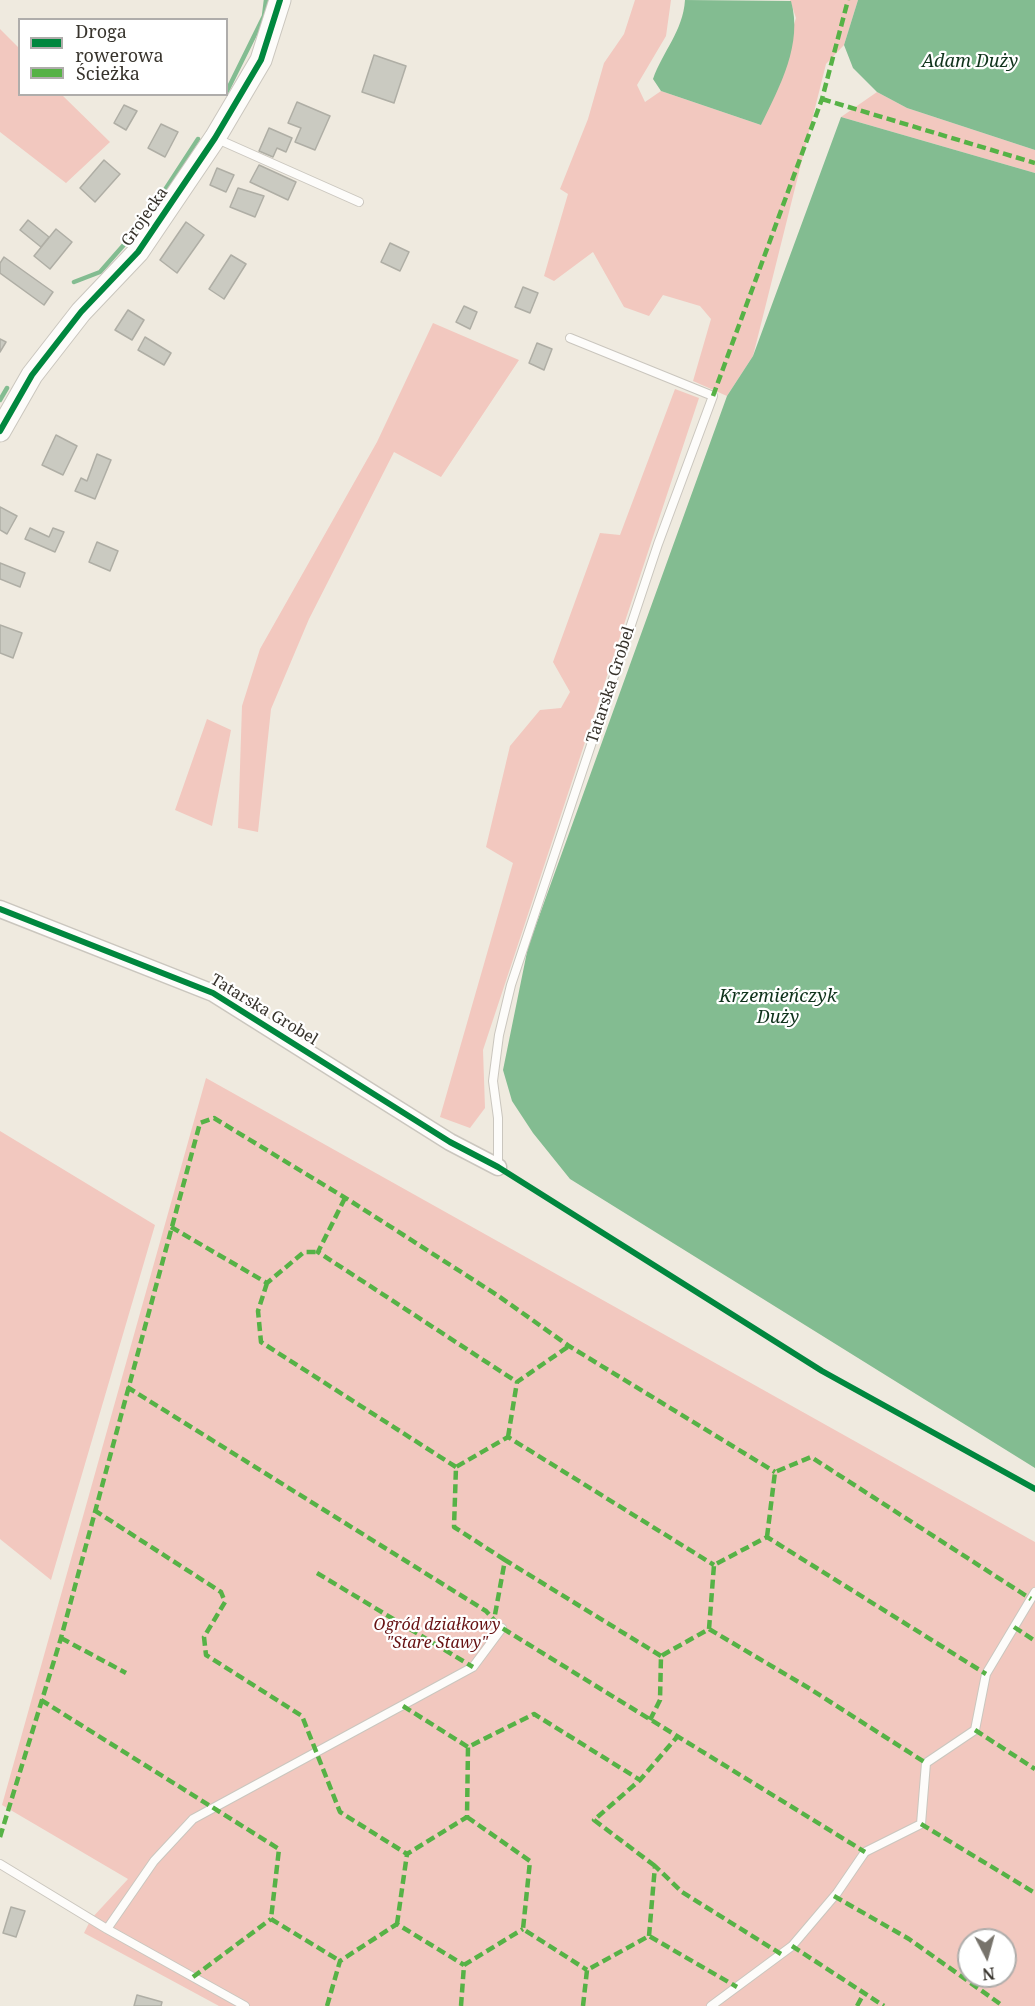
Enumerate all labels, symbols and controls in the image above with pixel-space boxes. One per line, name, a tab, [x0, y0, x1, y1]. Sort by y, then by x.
legend	[18, 18, 228, 96]
text: Droga rowerowa	[75, 19, 164, 67]
water label: Adam Duży	[922, 51, 1018, 73]
text: Ścieżka	[76, 61, 140, 85]
street label: Grojecka	[118, 184, 172, 250]
street label: Tatarska Grobel	[583, 624, 639, 746]
street label: Tatarska Grobel	[207, 970, 321, 1050]
water label: Krzemieńczyk Duży	[719, 986, 837, 1028]
park label: Ogród działkowy "Stare Stawy"	[374, 1615, 500, 1653]
north arrow	[957, 1928, 1017, 1988]
text: N	[981, 1962, 996, 1986]

